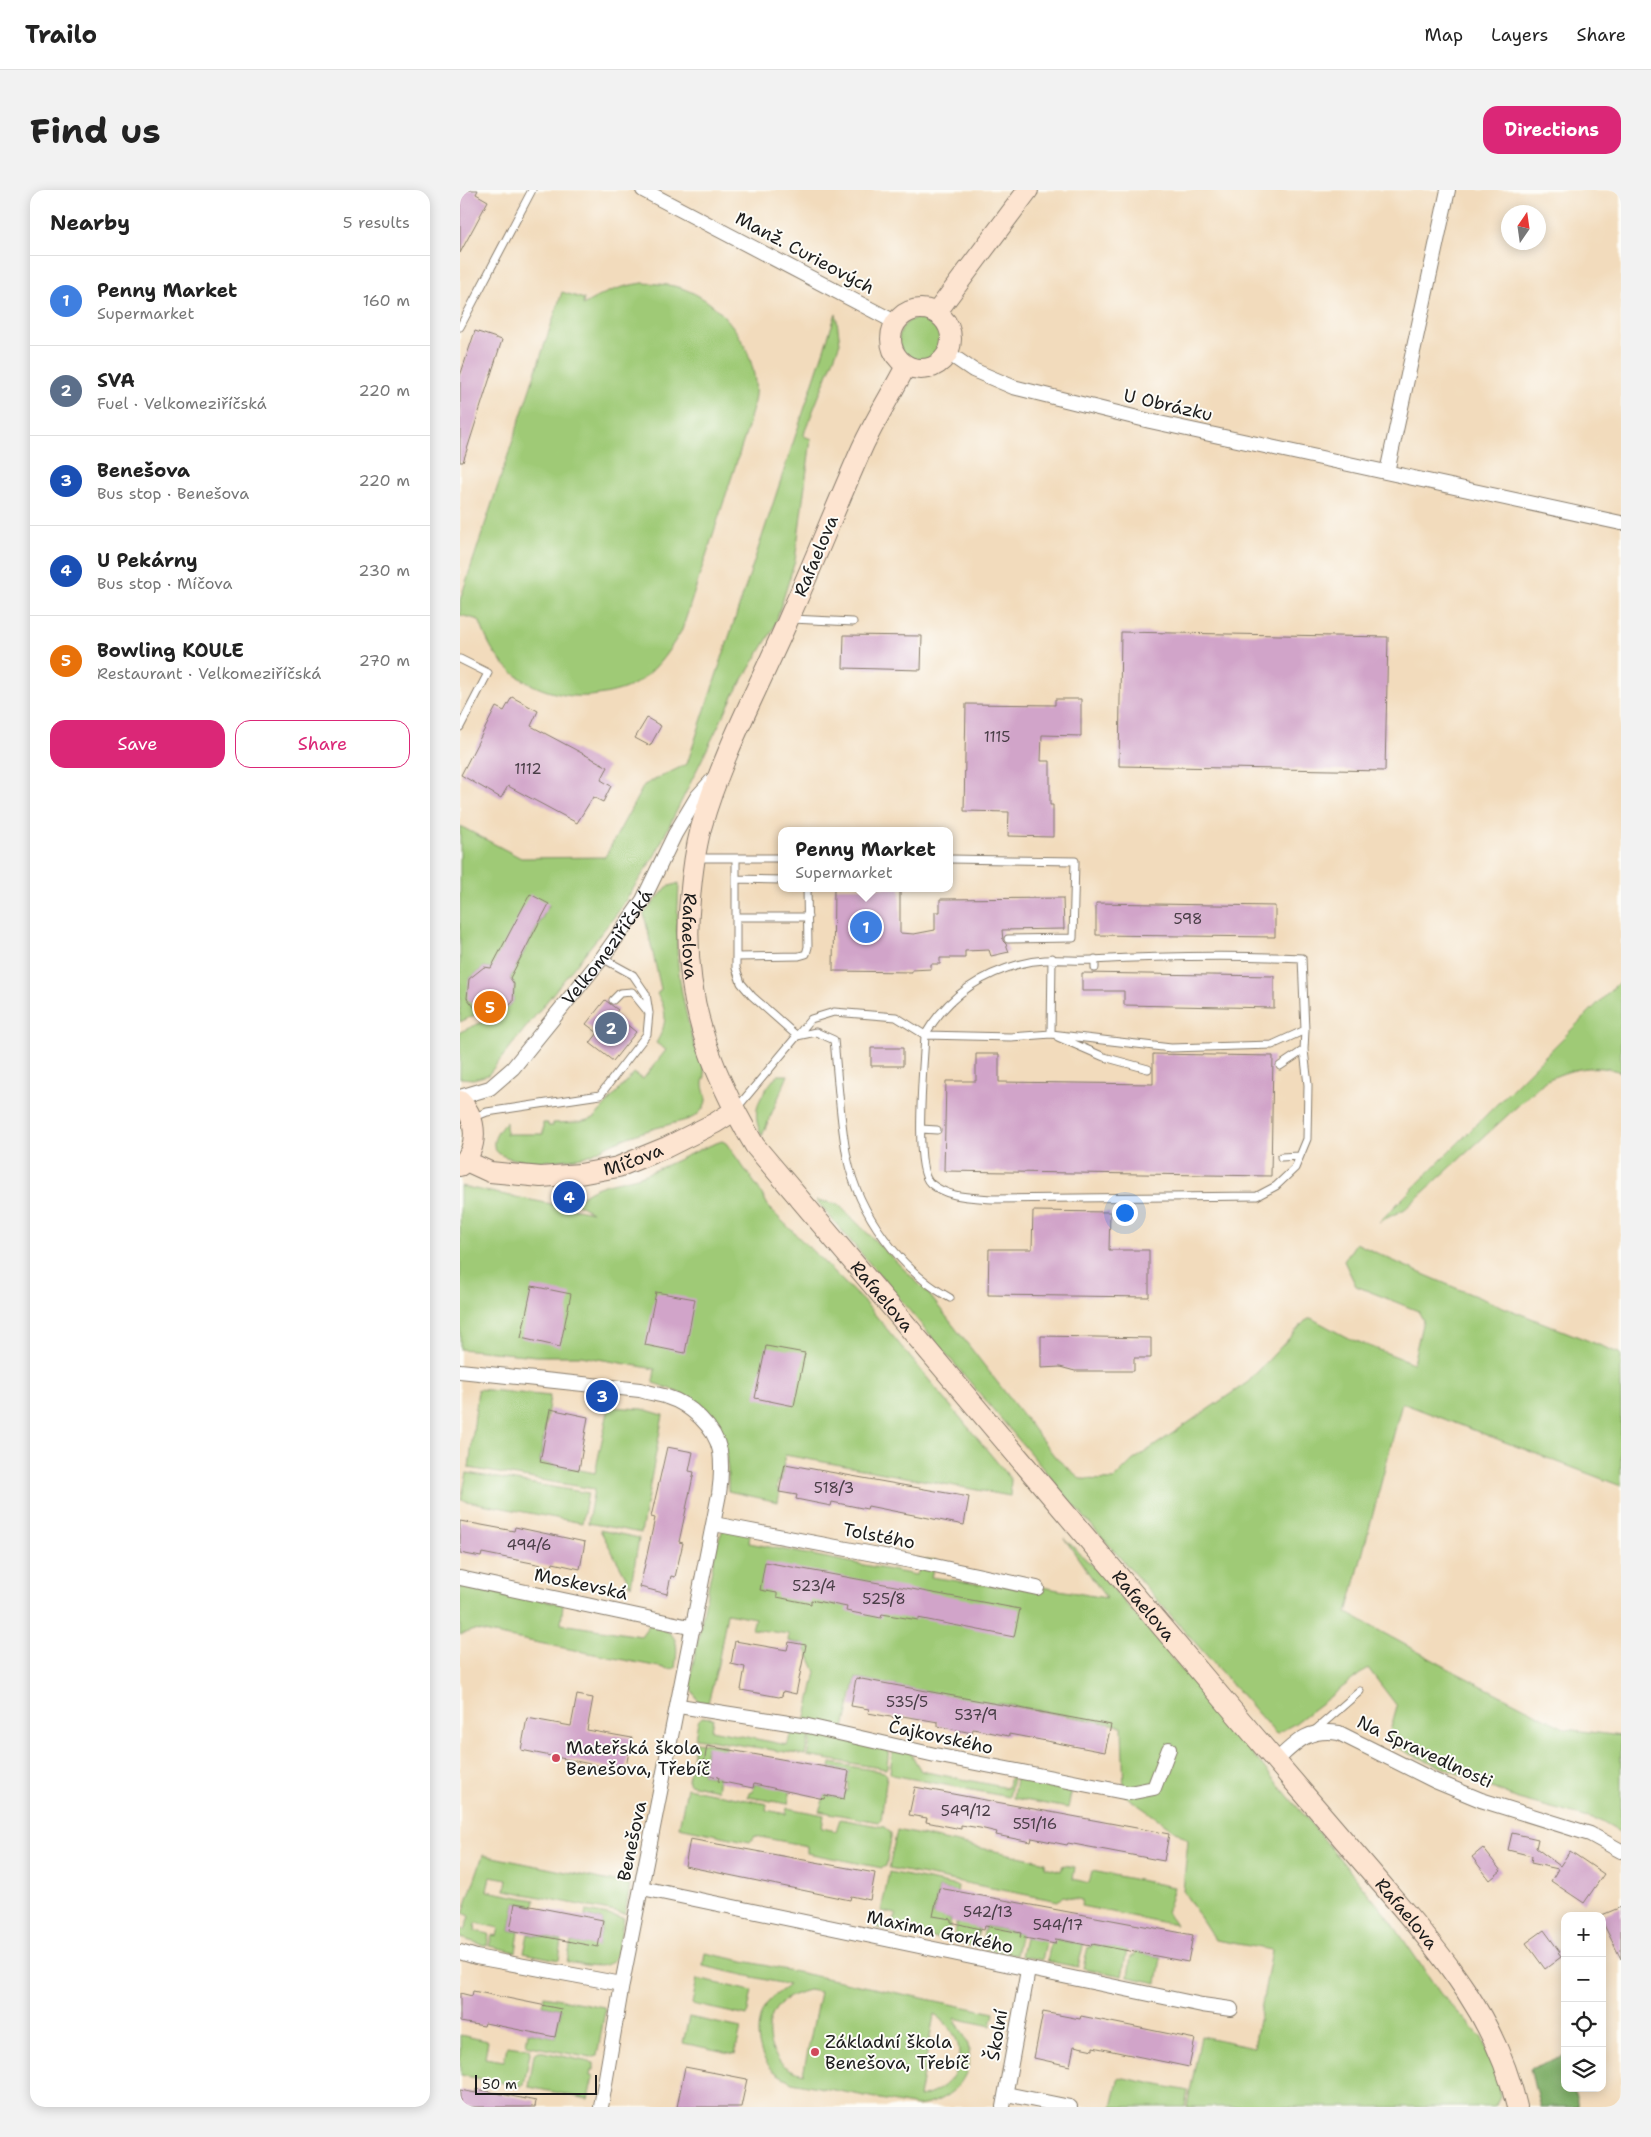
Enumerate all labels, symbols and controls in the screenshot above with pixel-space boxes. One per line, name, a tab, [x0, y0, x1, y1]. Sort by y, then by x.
text: Trailo	[25, 19, 97, 51]
text: Map	[1425, 23, 1463, 47]
text: Layers	[1491, 23, 1548, 47]
text: Share	[1576, 23, 1626, 47]
button: Directions	[1483, 106, 1621, 154]
text: Find us	[30, 107, 161, 154]
north arrow	[1501, 205, 1546, 250]
street label: Manž. Curieových	[731, 206, 879, 300]
text: Nearby	[50, 209, 130, 237]
text: 5 results	[343, 212, 410, 233]
text: Penny Market	[97, 278, 237, 303]
text: 1	[62, 290, 70, 311]
text: 160 m	[363, 290, 410, 311]
text: Supermarket	[97, 303, 194, 324]
text: SVA	[97, 368, 135, 393]
text: 2	[60, 380, 72, 401]
text: 220 m	[358, 380, 410, 401]
street label: U Obrázku	[1121, 383, 1215, 427]
text: Fuel · Velkomeziříčská	[97, 393, 267, 414]
text: Benešova	[97, 458, 190, 483]
text: 3	[60, 470, 72, 491]
text: 220 m	[358, 470, 410, 491]
text: Bus stop · Benešova	[97, 483, 249, 504]
street label: Rafaelova	[788, 512, 844, 600]
text: U Pekárny	[97, 548, 198, 573]
text: 4	[60, 560, 72, 581]
text: 230 m	[358, 560, 410, 581]
text: Bus stop · Míčova	[97, 573, 232, 594]
text: Bowling KOULE	[97, 638, 244, 663]
text: 5	[61, 650, 71, 671]
text: 270 m	[359, 650, 410, 671]
text: Restaurant · Velkomeziříčská	[97, 663, 321, 684]
button: Save	[50, 720, 225, 768]
button: Share	[235, 720, 410, 768]
house number: 1115	[984, 727, 1010, 747]
house number: 1112	[514, 759, 542, 779]
popup	[778, 827, 953, 892]
text: Penny Market	[795, 837, 936, 862]
text: Supermarket	[795, 862, 893, 883]
street label: Velkomeziříčská	[556, 886, 658, 1010]
street label: Rafaelova	[676, 892, 703, 980]
pin: 1	[850, 908, 882, 946]
house number: 598	[1173, 909, 1203, 929]
pin: 5	[474, 988, 506, 1026]
pin: 2	[595, 1009, 627, 1047]
street label: Míčova	[601, 1138, 667, 1181]
pin: 4	[553, 1178, 585, 1216]
your location	[1112, 1200, 1138, 1226]
street label: Rafaelova	[845, 1256, 919, 1337]
pin: 3	[586, 1377, 618, 1415]
house number: 518/3	[814, 1478, 854, 1498]
street label: Tolstého	[841, 1517, 917, 1555]
house number: 494/6	[506, 1535, 552, 1555]
street label: Moskevská	[532, 1562, 630, 1606]
street label: Rafaelova	[1106, 1565, 1181, 1646]
house number: 523/4	[792, 1576, 836, 1596]
house number: 525/8	[862, 1589, 906, 1609]
house number: 535/5	[886, 1692, 928, 1712]
house number: 537/9	[954, 1705, 998, 1725]
street label: Na Spravedlnosti	[1353, 1710, 1497, 1794]
street label: Čajkovského	[886, 1714, 996, 1760]
place label: Mateřská škola Benešova, Třebíč	[566, 1736, 710, 1781]
marker: Mateřská škola Benešova, Třebíč	[550, 1752, 562, 1764]
street label: Benešova	[612, 1799, 652, 1883]
house number: 549/12	[941, 1801, 991, 1821]
house number: 551/16	[1013, 1814, 1057, 1834]
street label: Rafaelova	[1370, 1873, 1443, 1954]
house number: 542/13	[963, 1902, 1013, 1922]
street label: Maxima Gorkého	[865, 1905, 1015, 1959]
map controls	[1561, 1912, 1606, 2092]
button: +	[1561, 1912, 1606, 1957]
house number: 544/17	[1033, 1915, 1083, 1935]
button: −	[1561, 1957, 1606, 2002]
button: locate	[1561, 2002, 1606, 2047]
street label: Školní	[981, 2008, 1013, 2062]
place label: Základní škola Benešova, Třebíč	[825, 2030, 969, 2075]
marker: Základní škola Benešova, Třebíč	[809, 2046, 821, 2058]
button: layers	[1561, 2047, 1606, 2092]
scale bar	[475, 2072, 598, 2095]
text: 50 m	[482, 2075, 517, 2093]

